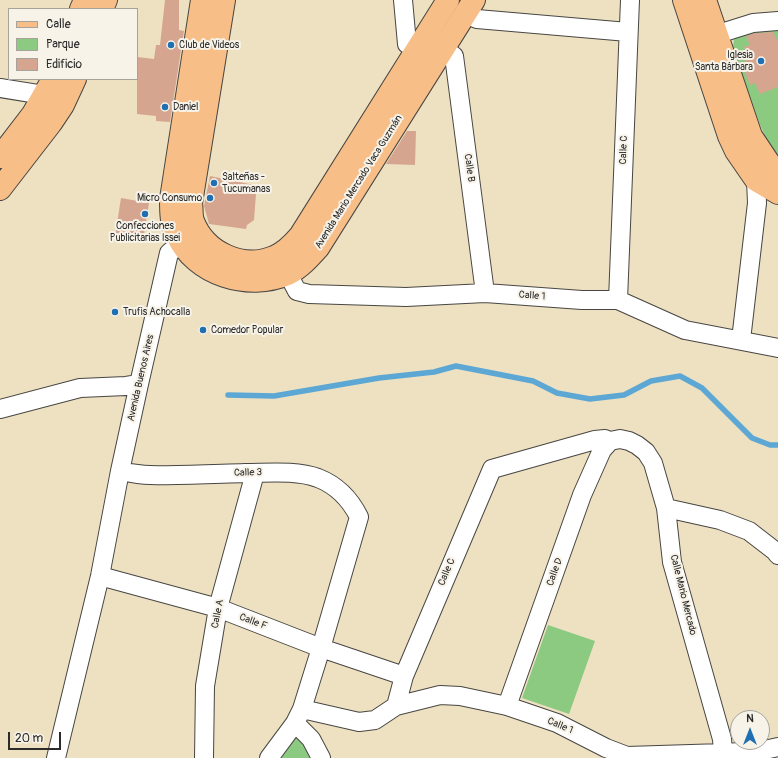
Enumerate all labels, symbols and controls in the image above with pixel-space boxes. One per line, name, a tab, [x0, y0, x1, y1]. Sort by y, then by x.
legend	[8, 8, 138, 80]
text: Calle	[46, 17, 71, 32]
text: Parque	[46, 37, 80, 52]
place label: Club de Videos	[179, 39, 239, 51]
marker: Club de Videos	[166, 40, 176, 50]
place label: Iglesia Santa Bárbara	[695, 49, 753, 72]
marker: Iglesia Santa Bárbara	[756, 56, 766, 66]
text: Edificio	[46, 57, 82, 72]
place label: Daniel	[173, 101, 198, 113]
marker: Daniel	[160, 102, 170, 112]
street label: Avenida Mario Mercado Vaca Guzmán	[313, 113, 405, 251]
street label: Calle C	[618, 135, 630, 165]
street label: Calle B	[461, 153, 477, 183]
place label: Salteñas - Tucumanas	[222, 171, 270, 194]
marker: Salteñas - Tucumanas	[209, 178, 219, 188]
place label: Micro Consumo	[137, 192, 202, 204]
marker: Micro Consumo	[205, 193, 215, 203]
marker: Confecciones Publicitarias Issei	[140, 209, 150, 219]
place label: Confecciones Publicitarias Issei	[110, 220, 180, 244]
street label: Calle 1	[518, 289, 546, 303]
place label: Trufis Achocalla	[123, 306, 190, 318]
marker: Trufis Achocalla	[110, 307, 120, 317]
place label: Comedor Popular	[211, 324, 283, 336]
marker: Comedor Popular	[198, 325, 208, 335]
street label: Avenida Buenos Aires	[125, 333, 157, 423]
street label: Calle 3	[234, 467, 262, 479]
street label: Calle Mario Mercado	[667, 553, 699, 637]
street label: Calle C	[436, 556, 458, 588]
street label: Calle D	[544, 556, 566, 588]
street label: Calle A	[209, 599, 227, 629]
street label: Calle F	[237, 611, 269, 633]
north arrow	[730, 710, 770, 750]
text: N	[746, 712, 754, 725]
street label: Calle 1	[545, 715, 575, 737]
scale bar	[10, 724, 63, 750]
text: 20 m	[15, 731, 43, 746]

